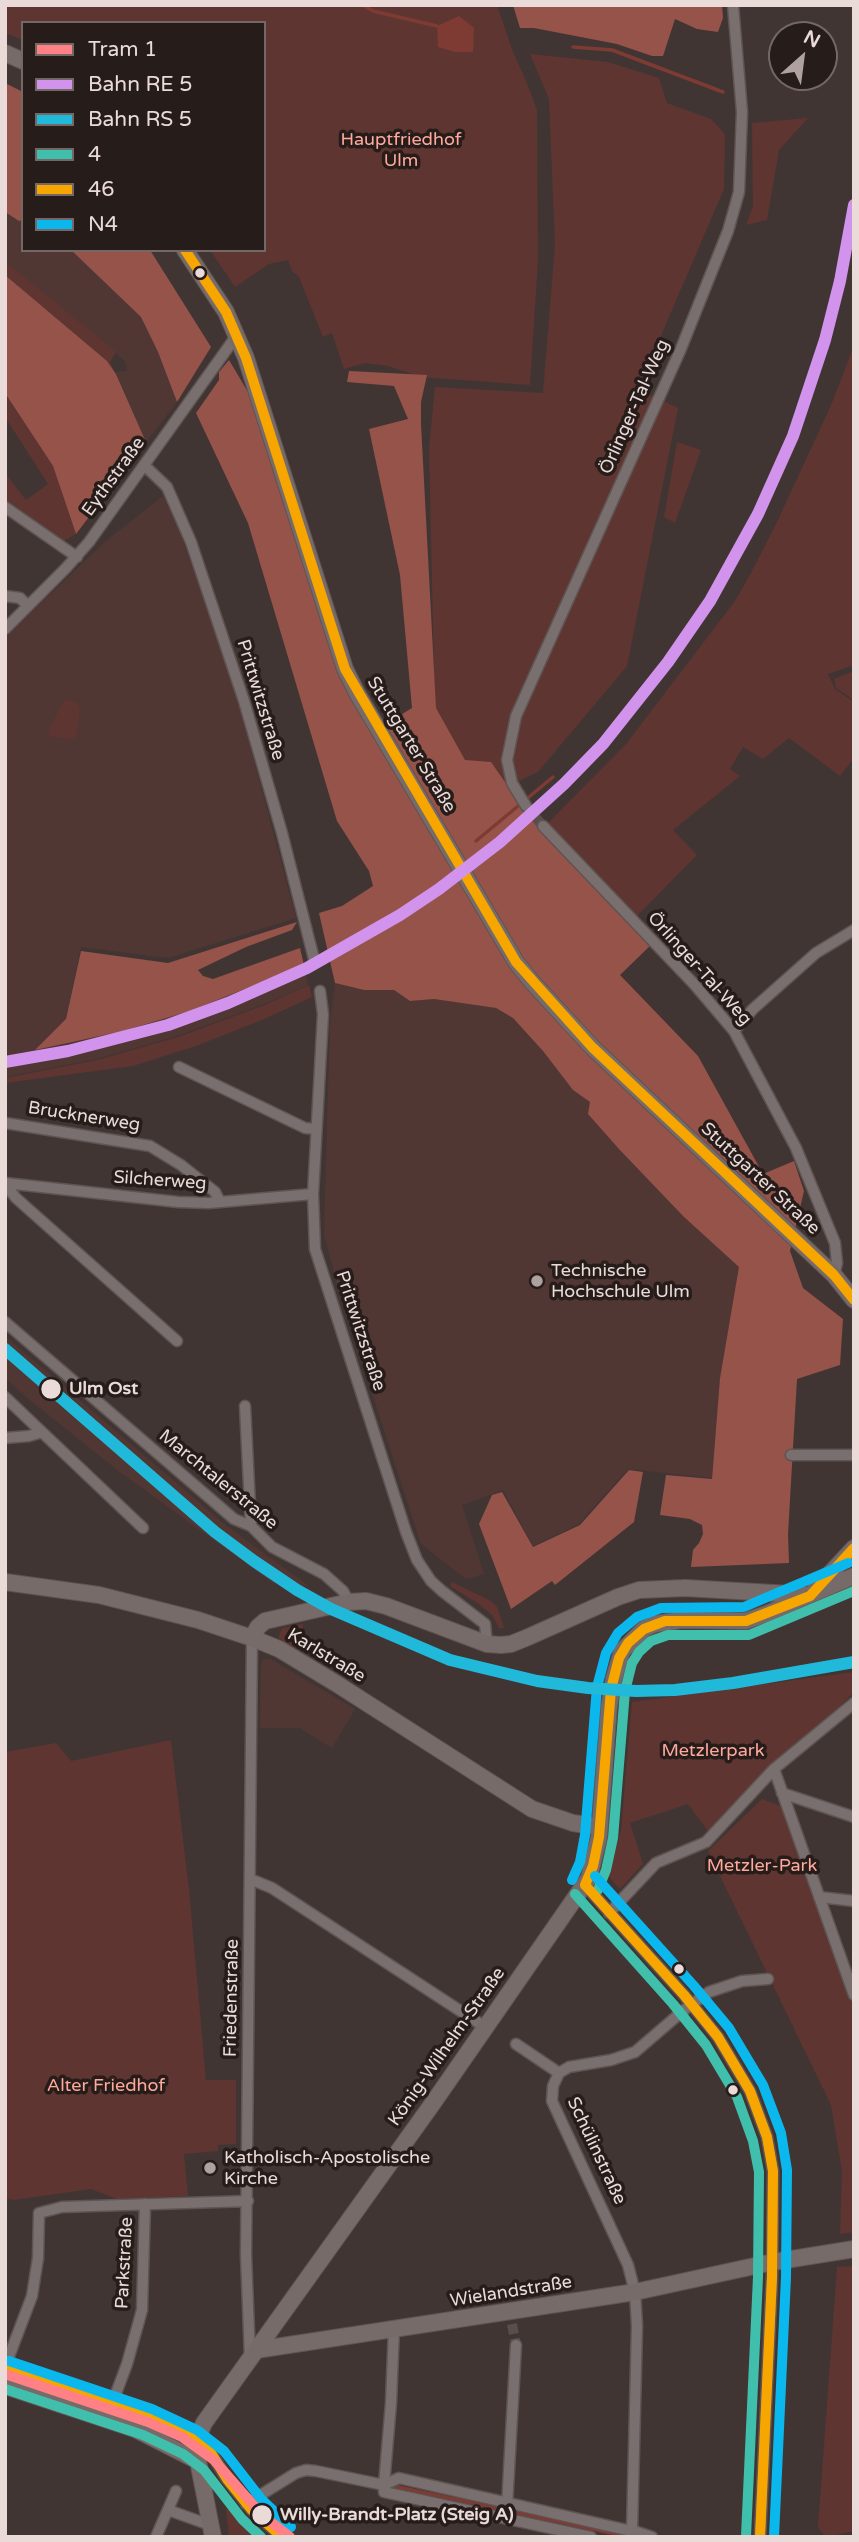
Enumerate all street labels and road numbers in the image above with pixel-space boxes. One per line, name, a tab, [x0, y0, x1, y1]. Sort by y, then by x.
street label: Örlinger-Tal-Weg	[596, 336, 674, 478]
street label: Eythstraße	[78, 433, 150, 521]
street label: Prittwitzstraße	[231, 637, 289, 763]
street label: Stuttgarter Straße	[362, 673, 460, 817]
street label: Örlinger-Tal-Weg	[642, 908, 756, 1030]
street label: Brucknerweg	[26, 1097, 142, 1137]
street label: Stuttgarter Straße	[696, 1118, 824, 1240]
street label: Silcherweg	[113, 1167, 207, 1195]
street label: Prittwitzstraße	[330, 1268, 390, 1394]
street label: Marchtalerstraße	[154, 1425, 282, 1535]
street label: Karlstraße	[283, 1624, 369, 1688]
street label: Friedenstraße	[220, 1939, 244, 2057]
street label: König-Wilhelm-Straße	[384, 1963, 510, 2131]
street label: Schülinstraße	[562, 2094, 630, 2208]
street label: Parkstraße	[112, 2217, 138, 2309]
street label: Wielandstraße	[448, 2272, 574, 2312]

